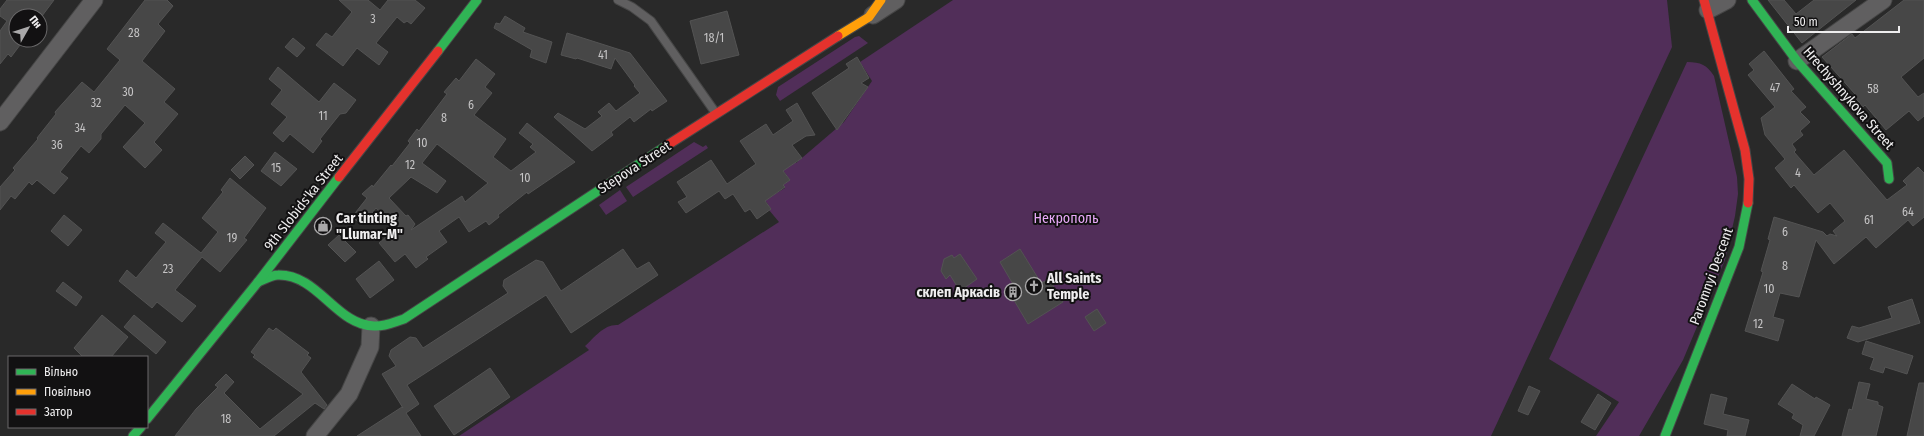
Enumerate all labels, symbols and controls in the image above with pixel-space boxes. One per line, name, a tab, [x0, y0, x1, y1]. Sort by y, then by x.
north arrow	[8, 8, 48, 48]
scale bar	[1788, 8, 1899, 34]
house number: 3	[370, 12, 376, 26]
text: Пн	[26, 13, 44, 31]
text: 50 m	[1794, 15, 1818, 29]
house number: 28	[128, 26, 140, 40]
house number: 18/1	[704, 31, 724, 45]
street label: Hrechyshnykova Street	[1799, 44, 1898, 153]
house number: 41	[598, 48, 608, 62]
house number: 47	[1770, 81, 1780, 95]
house number: 58	[1867, 82, 1879, 96]
house number: 30	[122, 85, 134, 99]
house number: 32	[91, 96, 101, 110]
house number: 6	[468, 98, 474, 112]
house number: 11	[318, 109, 328, 123]
house number: 8	[441, 111, 447, 125]
house number: 34	[74, 121, 86, 135]
house number: 10	[417, 136, 427, 150]
street label: Stepova Street	[595, 137, 674, 197]
house number: 36	[51, 138, 63, 152]
street label: 9th Slobids'ka Street	[260, 150, 347, 254]
house number: 12	[405, 158, 415, 172]
house number: 15	[271, 161, 282, 175]
house number: 4	[1795, 166, 1801, 180]
house number: 10	[520, 171, 530, 185]
house number: 64	[1902, 205, 1914, 219]
place label: Car tinting "Llumar-M"	[336, 210, 403, 243]
park label: Некрополь	[1033, 210, 1099, 227]
house number: 61	[1864, 213, 1874, 227]
shop icon: Car tinting "Llumar-M"	[313, 216, 333, 236]
street label: Paromnyi Descent	[1686, 225, 1737, 327]
house number: 6	[1782, 225, 1788, 239]
house number: 19	[227, 231, 237, 245]
house number: 8	[1782, 259, 1788, 273]
house number: 23	[163, 262, 173, 276]
place label: All Saints Temple	[1046, 270, 1101, 303]
church icon: All Saints Temple	[1024, 276, 1044, 296]
building icon: склеп Аркасів	[1003, 282, 1023, 302]
house number: 10	[1764, 282, 1774, 296]
place label: склеп Аркасів	[916, 284, 1000, 301]
house number: 12	[1753, 317, 1763, 331]
legend	[8, 356, 148, 428]
text: Вільно	[44, 365, 78, 379]
text: Повільно	[44, 385, 91, 399]
text: Затор	[44, 405, 73, 419]
house number: 18	[221, 412, 231, 426]

